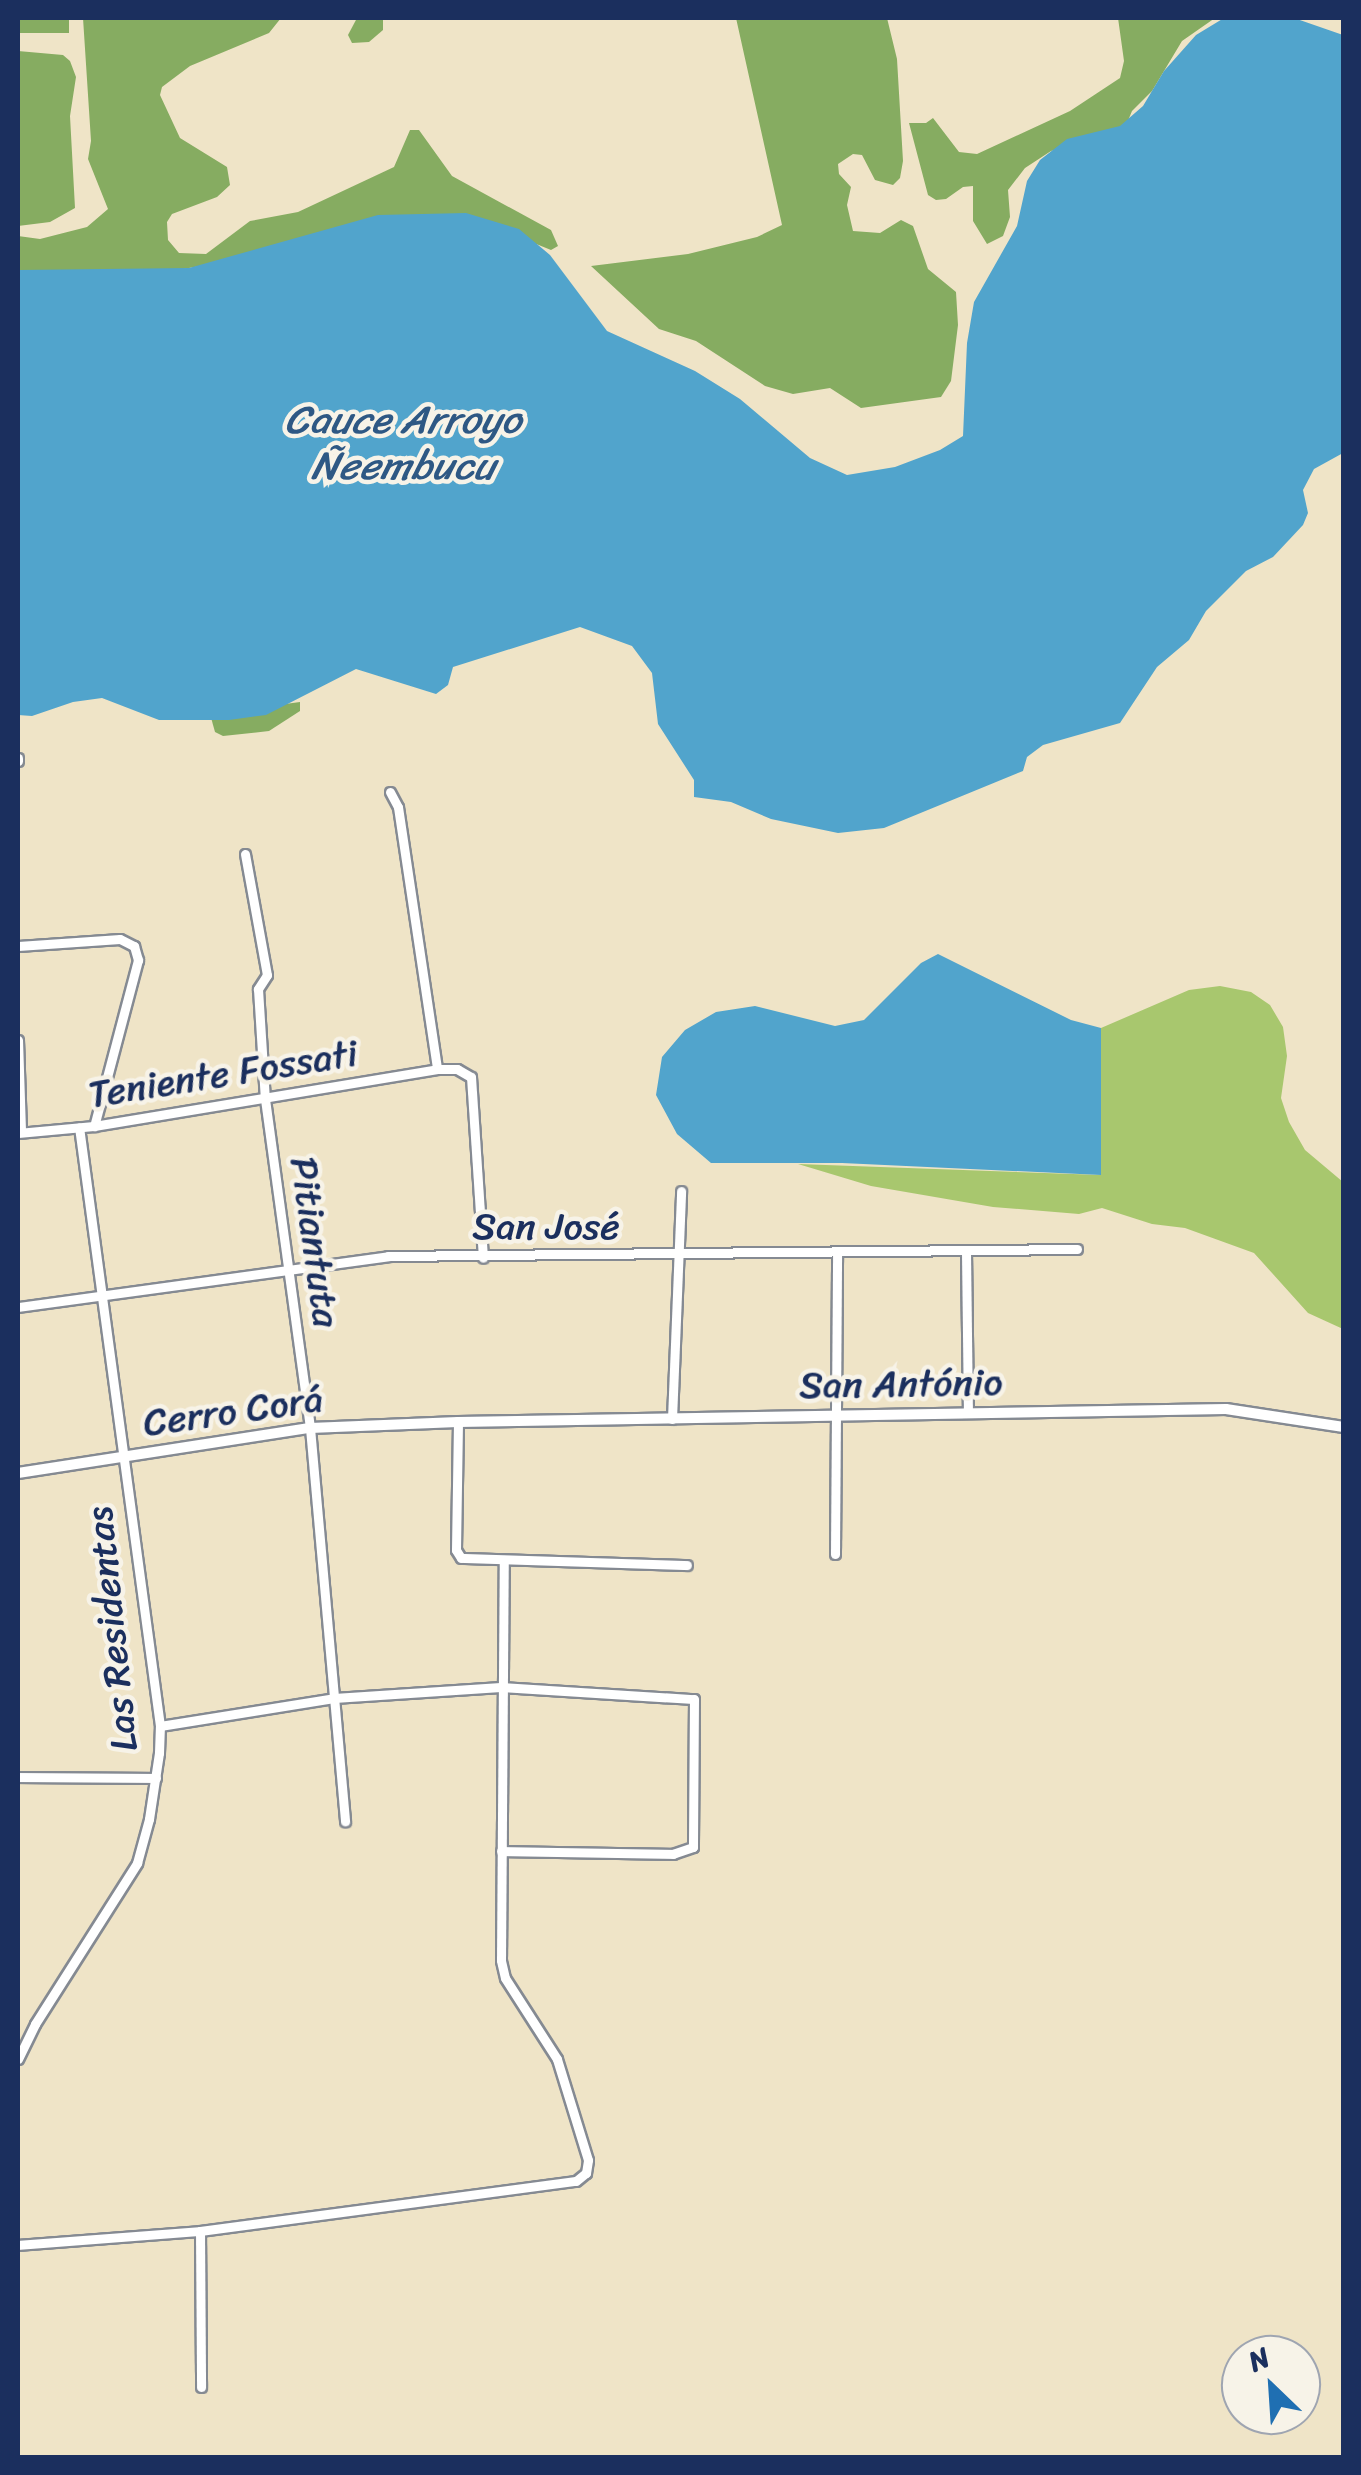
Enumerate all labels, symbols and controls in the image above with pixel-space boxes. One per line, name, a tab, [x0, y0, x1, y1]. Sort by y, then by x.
water label: Cauce Arroyo Ñeembucu	[285, 396, 521, 490]
street label: Teniente Fossati	[85, 1030, 361, 1118]
street label: Pitiantuta	[280, 1154, 350, 1330]
street label: San José	[472, 1204, 620, 1250]
street label: San António	[798, 1359, 1004, 1409]
street label: Cerro Corá	[140, 1376, 326, 1446]
street label: Las Residentas	[76, 1504, 148, 1754]
text: N	[1240, 2333, 1278, 2385]
north arrow	[1221, 2335, 1321, 2435]

